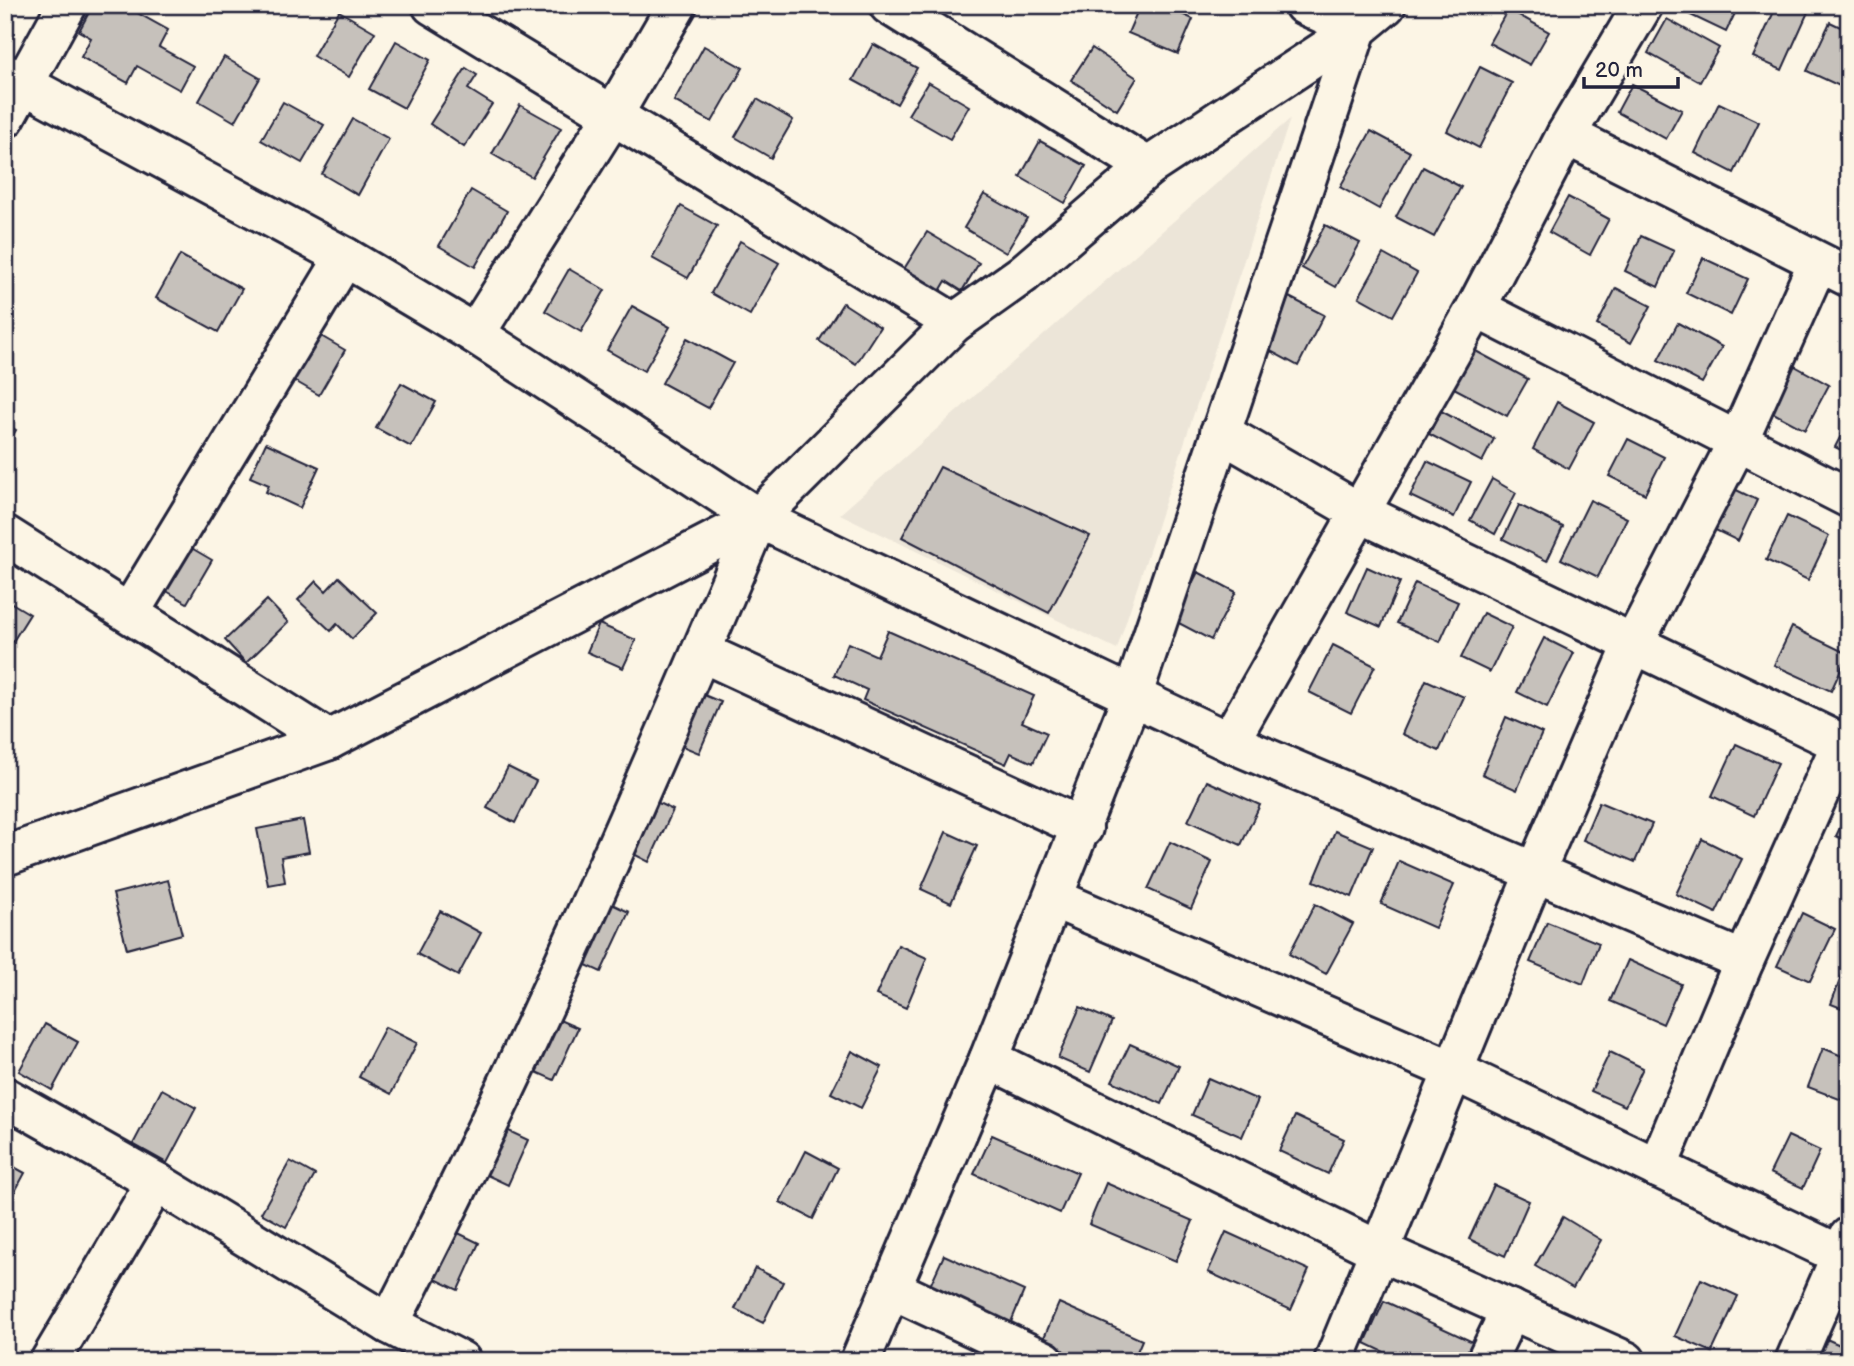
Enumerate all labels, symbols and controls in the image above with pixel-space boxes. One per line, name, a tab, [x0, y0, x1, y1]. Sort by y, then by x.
scale bar	[1584, 46, 1679, 90]
text: 20 m	[1595, 58, 1643, 83]

